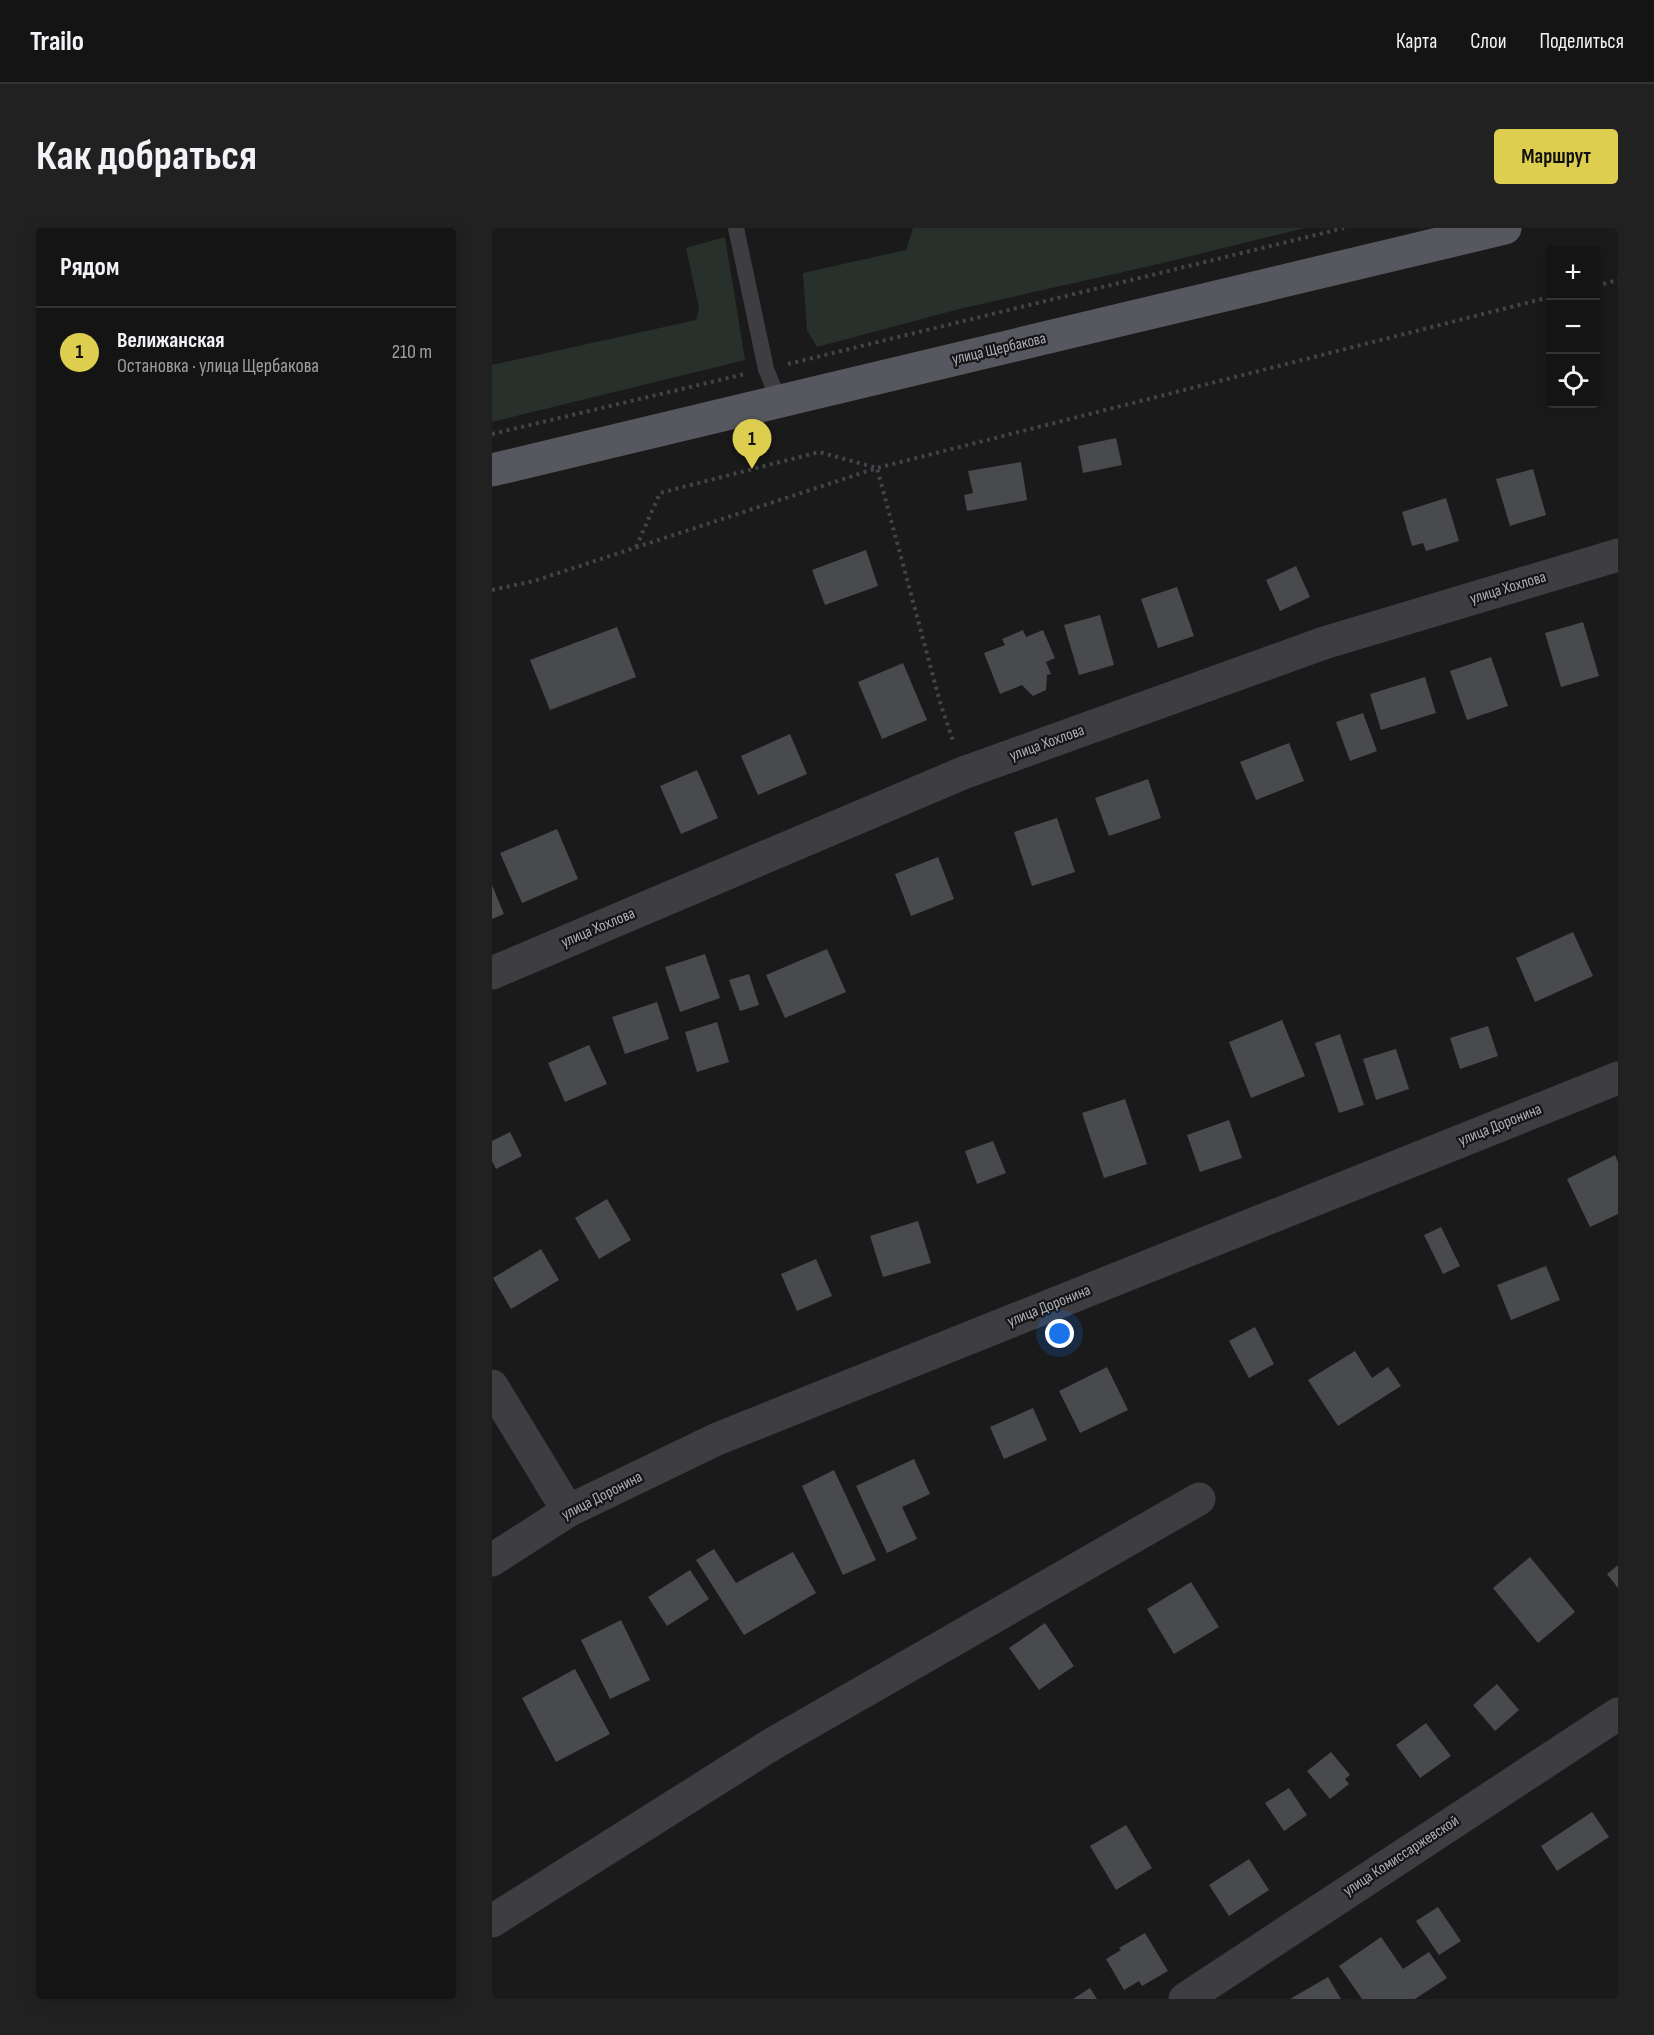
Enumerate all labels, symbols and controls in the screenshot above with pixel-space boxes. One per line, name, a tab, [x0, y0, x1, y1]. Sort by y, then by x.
text: Trailo	[30, 25, 84, 58]
text: Карта	[1396, 29, 1437, 54]
text: Слои	[1470, 29, 1506, 54]
text: Поделиться	[1539, 29, 1624, 54]
button: Маршрут	[1494, 129, 1618, 184]
text: Как добраться	[36, 131, 257, 182]
map controls	[1546, 246, 1600, 408]
button: +	[1546, 246, 1600, 300]
text: Рядом	[60, 252, 119, 283]
button: −	[1546, 300, 1600, 354]
text: Велижанская	[117, 327, 225, 354]
street label: улица Щербакова	[950, 329, 1048, 369]
text: 1	[76, 340, 83, 364]
text: 210 m	[392, 340, 432, 364]
text: Остановка · улица Щербакова	[117, 354, 319, 378]
button: locate	[1546, 354, 1600, 408]
pin: 1	[732, 420, 772, 469]
street label: улица Хохлова	[1468, 567, 1548, 609]
street label: улица Хохлова	[1007, 721, 1087, 765]
street label: улица Хохлова	[558, 904, 638, 952]
street label: улица Доронина	[1456, 1100, 1544, 1150]
street label: улица Доронина	[1005, 1281, 1093, 1331]
your location	[1045, 1319, 1074, 1348]
street label: улица Доронина	[558, 1468, 646, 1524]
street label: улица Комиссаржевской	[1340, 1811, 1462, 1901]

